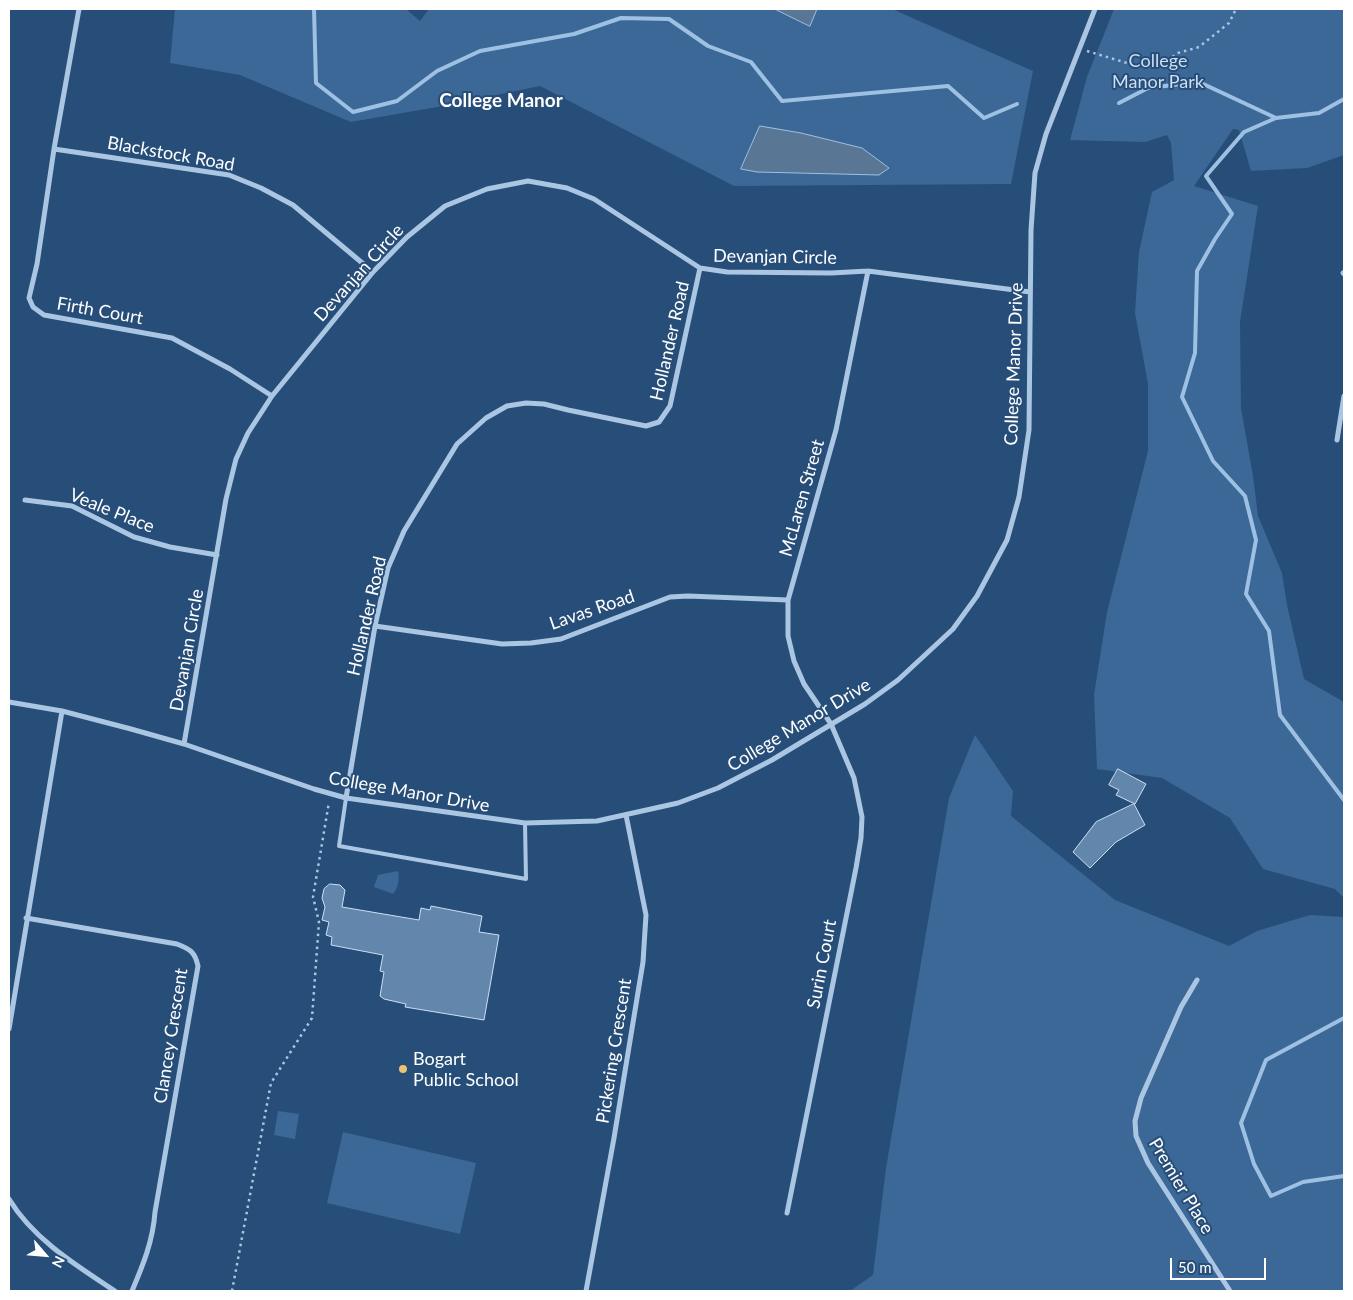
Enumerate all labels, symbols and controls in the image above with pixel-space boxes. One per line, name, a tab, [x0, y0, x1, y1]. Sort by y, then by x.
park label: College Manor Park	[1112, 50, 1204, 92]
district label: College Manor	[439, 90, 563, 112]
street label: Blackstock Road	[106, 132, 236, 176]
street label: Devanjan Circle	[310, 220, 408, 326]
street label: Devanjan Circle	[713, 245, 837, 269]
street label: Hollander Road	[646, 279, 694, 403]
street label: College Manor Drive	[1000, 282, 1028, 446]
street label: Firth Court	[55, 293, 145, 329]
street label: McLaren Street	[775, 437, 829, 559]
street label: Veale Place	[66, 484, 158, 538]
street label: Hollander Road	[343, 554, 391, 678]
street label: Lavas Road	[547, 585, 637, 635]
street label: Devanjan Circle	[166, 587, 208, 713]
street label: College Manor Drive	[724, 674, 874, 776]
street label: College Manor Drive	[327, 767, 491, 817]
street label: Surin Court	[803, 918, 841, 1010]
street label: Clancey Crescent	[150, 967, 192, 1105]
street label: Pickering Crescent	[592, 977, 636, 1125]
place label: Bogart Public School	[413, 1048, 519, 1090]
marker: Bogart Public School	[397, 1063, 409, 1075]
street label: Premier Place	[1144, 1134, 1218, 1238]
north arrow	[20, 1230, 70, 1280]
scale bar	[1173, 1248, 1269, 1280]
text: N	[49, 1253, 69, 1271]
text: 50 m	[1178, 1258, 1212, 1276]

